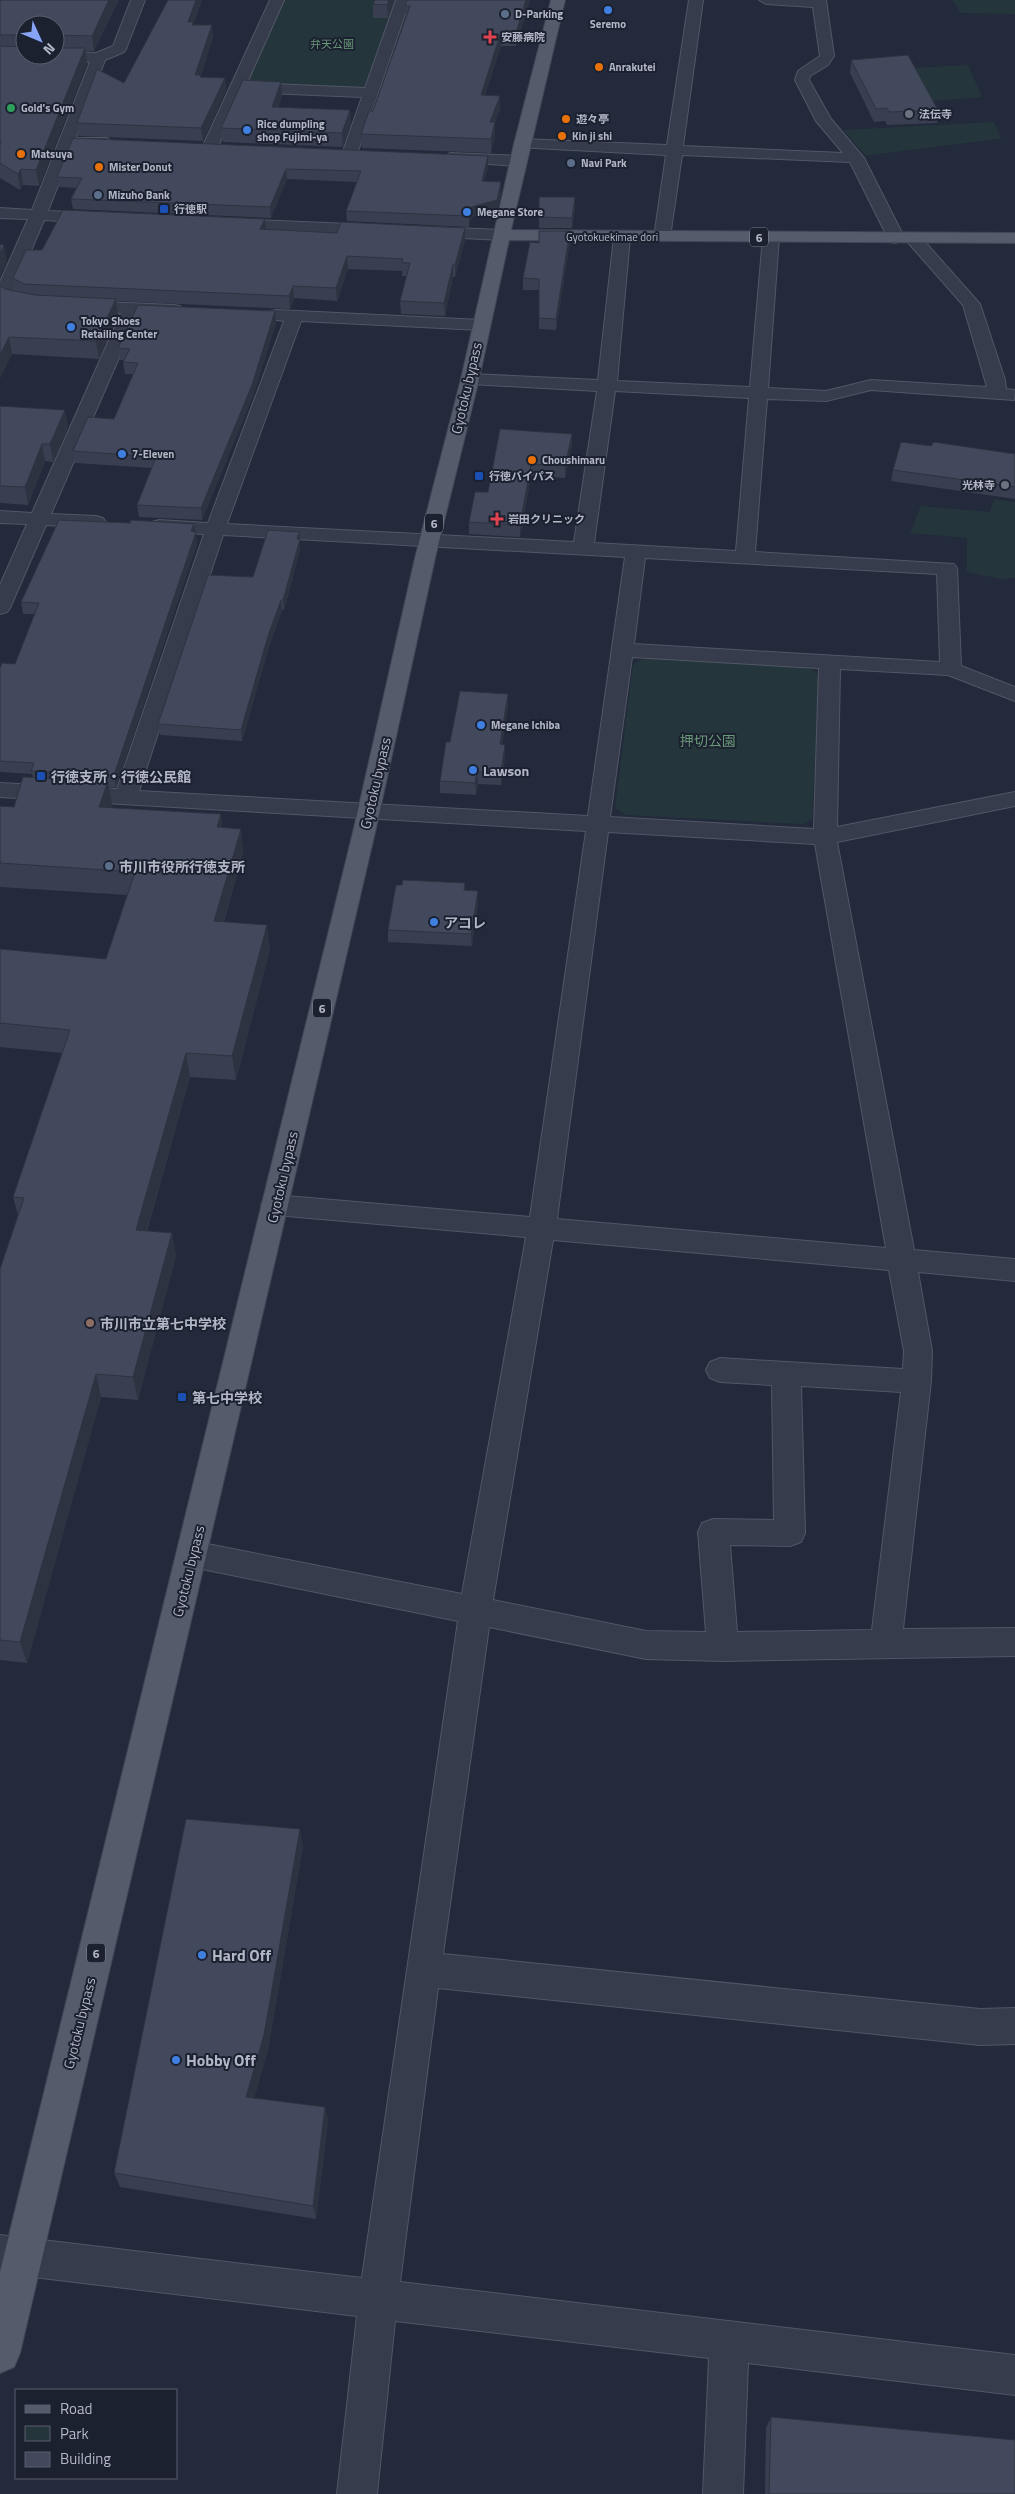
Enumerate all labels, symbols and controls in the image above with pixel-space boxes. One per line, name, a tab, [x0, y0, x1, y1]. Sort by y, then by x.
marker: Seremo	[602, 4, 614, 16]
place label: D-Parking	[515, 6, 563, 22]
marker: D-Parking	[499, 8, 511, 20]
north arrow	[15, 15, 65, 65]
place label: Seremo	[590, 16, 626, 32]
place label: 安藤病院	[501, 29, 545, 45]
marker: 安藤病院	[483, 30, 497, 44]
park label: 弁天公園	[310, 36, 354, 52]
text: N	[39, 39, 61, 60]
place label: Anrakutei	[609, 59, 656, 75]
marker: Anrakutei	[593, 61, 605, 73]
place label: Gold's Gym	[21, 100, 74, 116]
marker: Gold's Gym	[5, 102, 17, 114]
place label: 法伝寺	[919, 106, 952, 122]
marker: 法伝寺	[903, 108, 915, 120]
place label: 遊々亭	[576, 111, 609, 127]
marker: 遊々亭	[560, 113, 572, 125]
place label: Rice dumpling shop Fujimi-ya	[257, 116, 328, 145]
marker: Rice dumpling shop Fujimi-ya	[241, 124, 253, 136]
place label: Kin ji shi	[572, 128, 612, 144]
marker: Kin ji shi	[556, 130, 568, 142]
place label: Matsuya	[31, 146, 73, 162]
marker: Matsuya	[15, 148, 27, 160]
place label: Navi Park	[581, 155, 627, 171]
marker: Navi Park	[565, 157, 577, 169]
place label: Mister Donut	[109, 159, 172, 175]
marker: Mister Donut	[93, 161, 105, 173]
place label: Mizuho Bank	[108, 187, 170, 203]
marker: Mizuho Bank	[92, 189, 104, 201]
place label: 行徳駅	[174, 201, 207, 217]
marker: 行徳駅	[158, 203, 170, 215]
place label: Megane Store	[477, 204, 543, 220]
marker: Megane Store	[461, 206, 473, 218]
road number: 6	[750, 228, 768, 246]
street label: Gyotokuekimae dori	[566, 229, 658, 245]
place label: Tokyo Shoes Retailing Center	[81, 313, 157, 342]
marker: Tokyo Shoes Retailing Center	[65, 321, 77, 333]
street label: Gyotoku bypass	[445, 340, 487, 436]
place label: 7-Eleven	[132, 446, 174, 462]
marker: 7-Eleven	[116, 448, 128, 460]
place label: Choushimaru	[542, 452, 605, 468]
marker: Choushimaru	[526, 454, 538, 466]
place label: 行徳バイパス	[489, 468, 555, 484]
marker: 行徳バイパス	[473, 470, 485, 482]
place label: 光林寺	[962, 477, 995, 493]
marker: 光林寺	[999, 479, 1011, 491]
place label: 岩田クリニック	[508, 511, 585, 527]
marker: 岩田クリニック	[490, 512, 504, 526]
road number: 6	[425, 514, 443, 532]
place label: Megane Ichiba	[491, 717, 560, 733]
marker: Megane Ichiba	[475, 719, 487, 731]
park label: 押切公園	[680, 730, 736, 751]
street label: Gyotoku bypass	[354, 735, 396, 831]
place label: Lawson	[483, 760, 529, 781]
marker: Lawson	[467, 764, 479, 776]
place label: 行徳支所・行徳公民館	[51, 766, 191, 787]
marker: 行徳支所・行徳公民館	[35, 770, 47, 782]
place label: 市川市役所行徳支所	[119, 856, 245, 877]
marker: 市川市役所行徳支所	[103, 860, 115, 872]
place label: アコレ	[444, 912, 486, 933]
marker: アコレ	[428, 916, 440, 928]
road number: 6	[313, 998, 331, 1018]
street label: Gyotoku bypass	[261, 1129, 303, 1225]
place label: 市川市立第七中学校	[100, 1313, 226, 1334]
marker: 市川市立第七中学校	[84, 1317, 96, 1329]
place label: 第七中学校	[192, 1387, 262, 1408]
marker: 第七中学校	[176, 1391, 188, 1403]
street label: Gyotoku bypass	[167, 1523, 209, 1619]
place label: Hard Off	[212, 1943, 271, 1967]
road number: 6	[87, 1944, 105, 1962]
marker: Hard Off	[196, 1949, 208, 1961]
street label: Gyotoku bypass	[58, 1975, 100, 2071]
place label: Hobby Off	[186, 2048, 256, 2072]
marker: Hobby Off	[170, 2054, 182, 2066]
legend	[15, 2389, 178, 2479]
text: Road	[60, 2397, 92, 2420]
text: Park	[60, 2422, 89, 2445]
text: Building	[60, 2447, 111, 2470]

